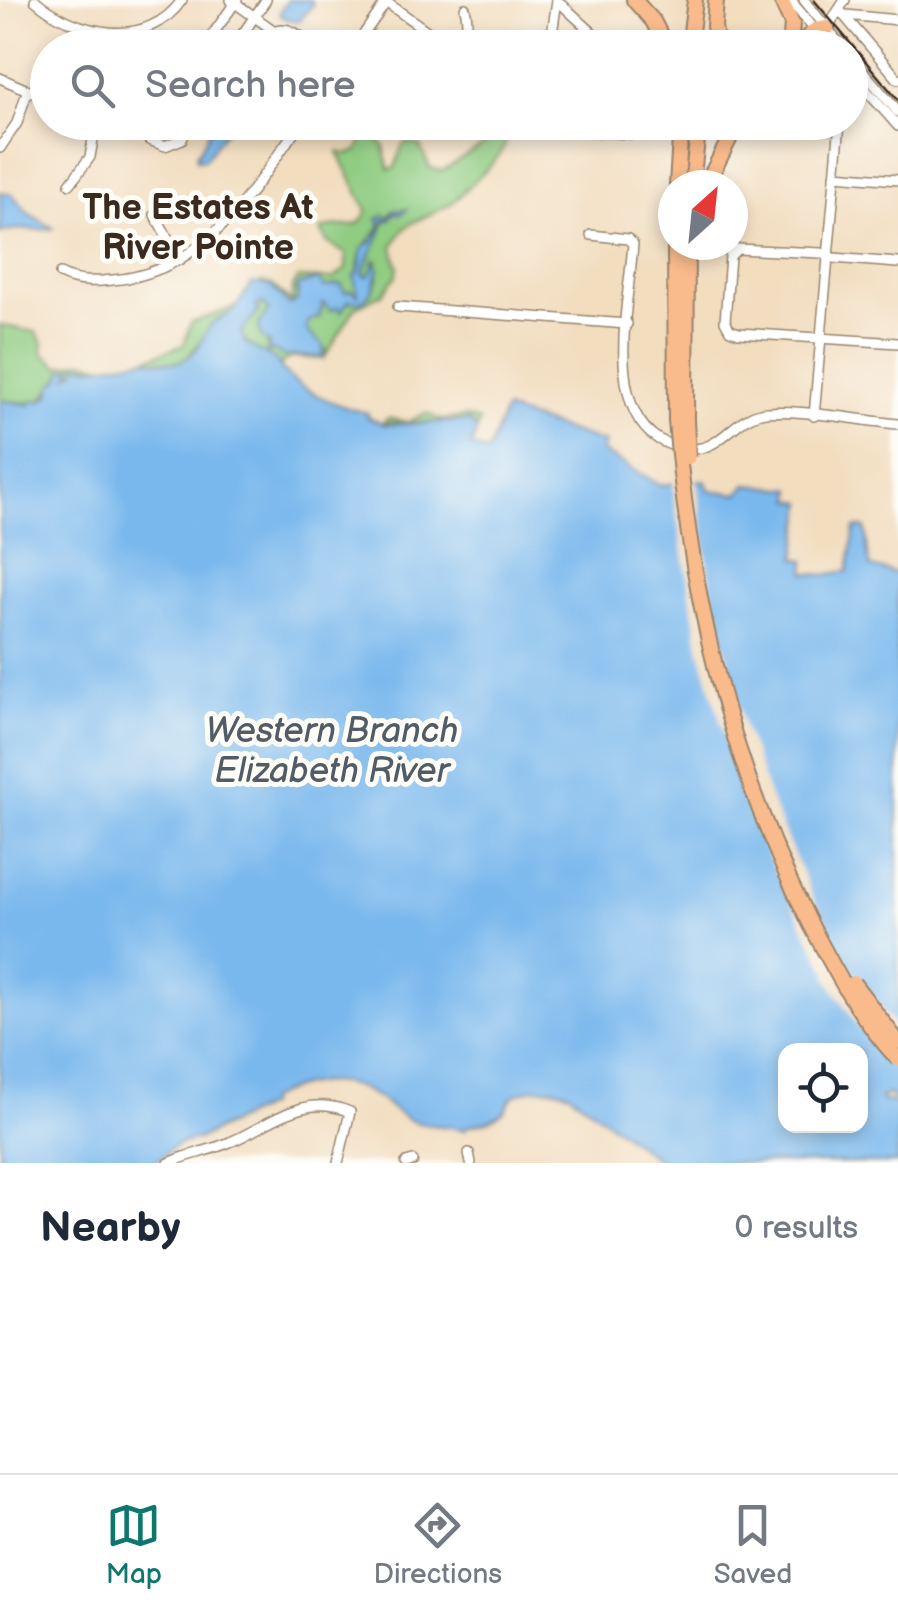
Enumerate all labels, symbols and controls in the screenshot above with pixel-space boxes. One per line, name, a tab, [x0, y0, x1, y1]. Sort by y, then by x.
search box	[30, 30, 868, 140]
icon: search	[65, 58, 120, 113]
text: Search here	[145, 63, 356, 108]
north arrow	[658, 170, 748, 260]
district label: The Estates At River Pointe	[82, 187, 314, 270]
water label: Western Branch Elizabeth River	[206, 710, 458, 793]
map controls	[778, 1043, 868, 1133]
button: locate	[778, 1043, 868, 1133]
text: Nearby	[40, 1203, 180, 1254]
text: 0 results	[735, 1209, 858, 1248]
tab: Map	[106, 1498, 162, 1591]
tab: Directions	[373, 1498, 502, 1591]
tab: Saved	[714, 1498, 792, 1591]

